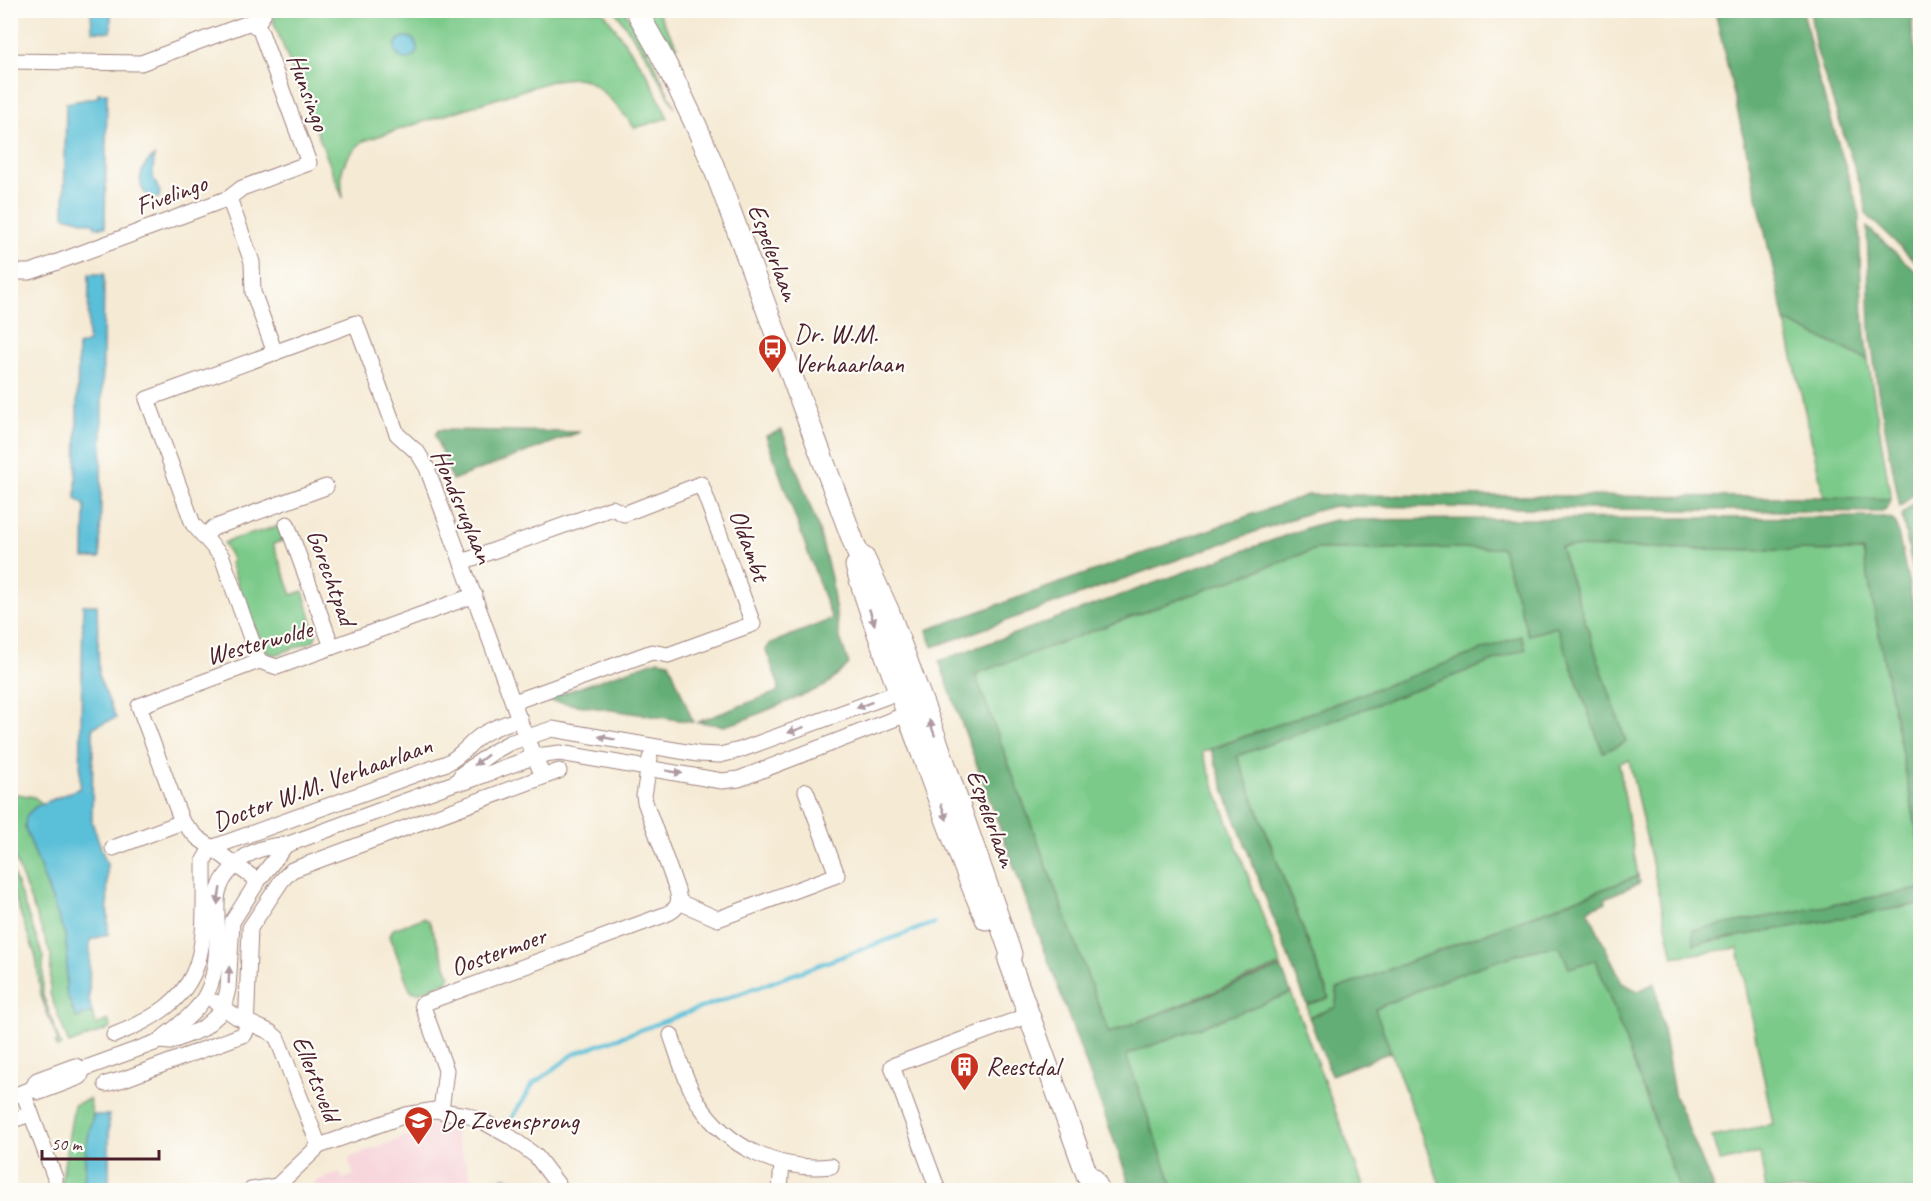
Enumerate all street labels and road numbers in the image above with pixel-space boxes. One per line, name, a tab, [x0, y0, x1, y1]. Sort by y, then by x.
street label: Hunsingo	[279, 49, 338, 137]
street label: Fivelingo	[131, 166, 213, 223]
street label: Espelerlaan	[740, 199, 808, 307]
street label: Hondsruglaan	[424, 444, 502, 569]
street label: Oldambt	[721, 505, 778, 588]
street label: Gorechtpad	[299, 525, 365, 633]
street label: Westerwolde	[203, 612, 318, 672]
street label: Doctor W.M. Verhaarlaan	[208, 728, 437, 838]
street label: Espelerlaan	[959, 765, 1025, 873]
street label: Oostermoer	[446, 918, 552, 984]
street label: Ellertsveld	[284, 1031, 350, 1129]

